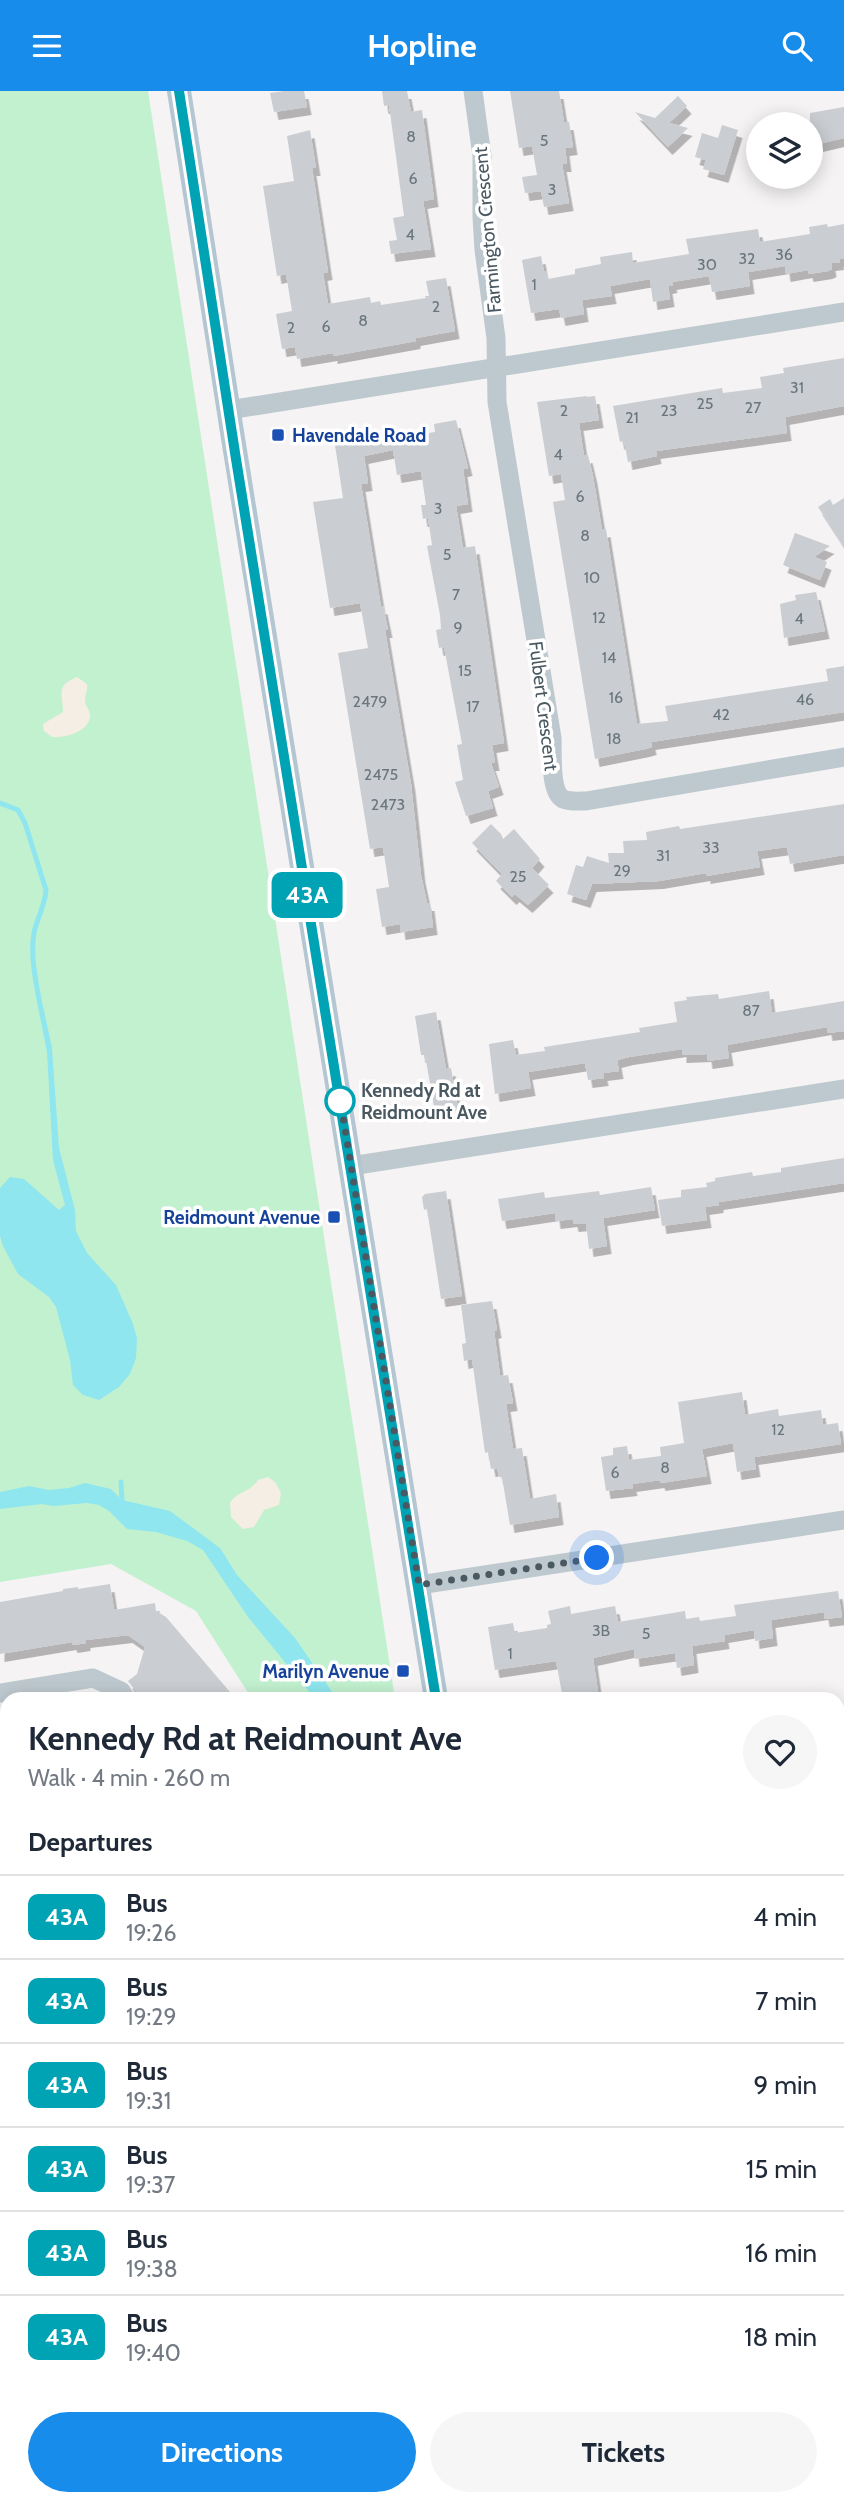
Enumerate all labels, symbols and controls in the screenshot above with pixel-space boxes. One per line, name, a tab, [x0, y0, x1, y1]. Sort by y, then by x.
text: Hopline	[367, 26, 477, 65]
icon: menu	[28, 27, 66, 65]
icon: search	[778, 27, 816, 65]
map controls	[746, 112, 823, 189]
button: layers	[746, 112, 823, 189]
house number: 8	[406, 127, 416, 146]
house number: 5	[540, 131, 548, 150]
street label: Farmington Crescent	[469, 145, 506, 314]
house number: 6	[408, 169, 418, 188]
house number: 3	[548, 180, 556, 199]
house number: 4	[405, 225, 415, 244]
house number: 36	[775, 245, 793, 264]
house number: 32	[738, 249, 756, 268]
house number: 30	[697, 255, 717, 274]
house number: 1	[531, 275, 537, 294]
house number: 2	[432, 297, 440, 316]
house number: 8	[358, 311, 368, 330]
house number: 6	[321, 317, 331, 336]
house number: 2	[287, 318, 295, 337]
house number: 31	[790, 378, 804, 397]
house number: 25	[696, 394, 714, 413]
house number: 27	[745, 398, 761, 417]
house number: 2	[560, 401, 568, 420]
house number: 23	[660, 401, 678, 420]
house number: 21	[625, 408, 639, 427]
place label: Havendale Road	[292, 424, 426, 447]
marker: Havendale Road	[270, 427, 286, 443]
house number: 4	[553, 445, 563, 464]
house number: 6	[575, 487, 585, 506]
house number: 3	[434, 499, 442, 518]
house number: 8	[580, 526, 590, 545]
house number: 5	[443, 545, 451, 564]
house number: 10	[584, 568, 600, 587]
house number: 7	[452, 585, 460, 604]
house number: 12	[592, 608, 606, 627]
house number: 4	[794, 609, 804, 628]
house number: 9	[453, 618, 463, 637]
street label: Fulbert Crescent	[524, 640, 563, 773]
house number: 14	[602, 648, 616, 667]
house number: 15	[458, 661, 472, 680]
house number: 16	[609, 688, 623, 707]
house number: 46	[796, 690, 814, 709]
house number: 2479	[353, 692, 387, 711]
house number: 17	[466, 697, 480, 716]
house number: 42	[712, 705, 730, 724]
house number: 18	[607, 729, 621, 748]
house number: 2475	[364, 765, 398, 784]
house number: 2473	[371, 795, 405, 814]
house number: 33	[702, 838, 720, 857]
house number: 31	[656, 846, 670, 865]
house number: 29	[613, 861, 631, 880]
house number: 25	[509, 867, 527, 886]
line badge: 43A	[267, 872, 347, 918]
text: 43A	[286, 880, 328, 909]
house number: 87	[742, 1001, 760, 1020]
place label: Kennedy Rd at Reidmount Ave	[361, 1079, 487, 1124]
marker: Kennedy Rd at Reidmount Ave	[325, 1086, 355, 1116]
place label: Reidmount Avenue	[163, 1206, 320, 1229]
marker: Reidmount Avenue	[326, 1209, 342, 1225]
house number: 12	[771, 1420, 785, 1439]
house number: 8	[660, 1458, 670, 1477]
house number: 6	[610, 1463, 620, 1482]
your location	[579, 1540, 614, 1575]
house number: 3B	[592, 1621, 611, 1640]
house number: 5	[642, 1624, 650, 1643]
house number: 1	[507, 1644, 513, 1663]
place label: Marilyn Avenue	[262, 1660, 389, 1683]
marker: Marilyn Avenue	[395, 1663, 411, 1679]
button: heart	[743, 1715, 817, 1789]
text: Kennedy Rd at Reidmount Ave	[28, 1718, 462, 1758]
text: Walk · 4 min · 260 m	[28, 1764, 230, 1792]
text: Departures	[28, 1826, 152, 1858]
text: Bus	[126, 1887, 167, 1919]
text: 4 min	[753, 1901, 817, 1933]
text: 43A	[45, 1902, 88, 1931]
text: 19:26	[126, 1919, 176, 1947]
text: Bus	[126, 1971, 167, 2003]
text: 7 min	[755, 1985, 817, 2017]
text: 43A	[45, 1986, 88, 2015]
text: 19:29	[126, 2003, 176, 2031]
text: Bus	[126, 2055, 167, 2087]
text: 9 min	[754, 2069, 817, 2101]
text: 43A	[45, 2070, 88, 2099]
text: 19:31	[126, 2087, 171, 2115]
text: Bus	[126, 2139, 167, 2171]
text: 15 min	[746, 2153, 817, 2185]
text: 43A	[45, 2154, 88, 2183]
text: 19:37	[126, 2171, 175, 2199]
text: Bus	[126, 2223, 167, 2255]
text: 16 min	[745, 2237, 817, 2269]
text: 43A	[45, 2238, 88, 2267]
text: 19:38	[126, 2255, 178, 2283]
text: Bus	[126, 2307, 167, 2339]
text: 18 min	[744, 2321, 817, 2353]
text: 43A	[45, 2322, 88, 2351]
text: 19:40	[126, 2339, 181, 2367]
button: Directions	[28, 2412, 416, 2492]
button: Tickets	[430, 2412, 817, 2492]

